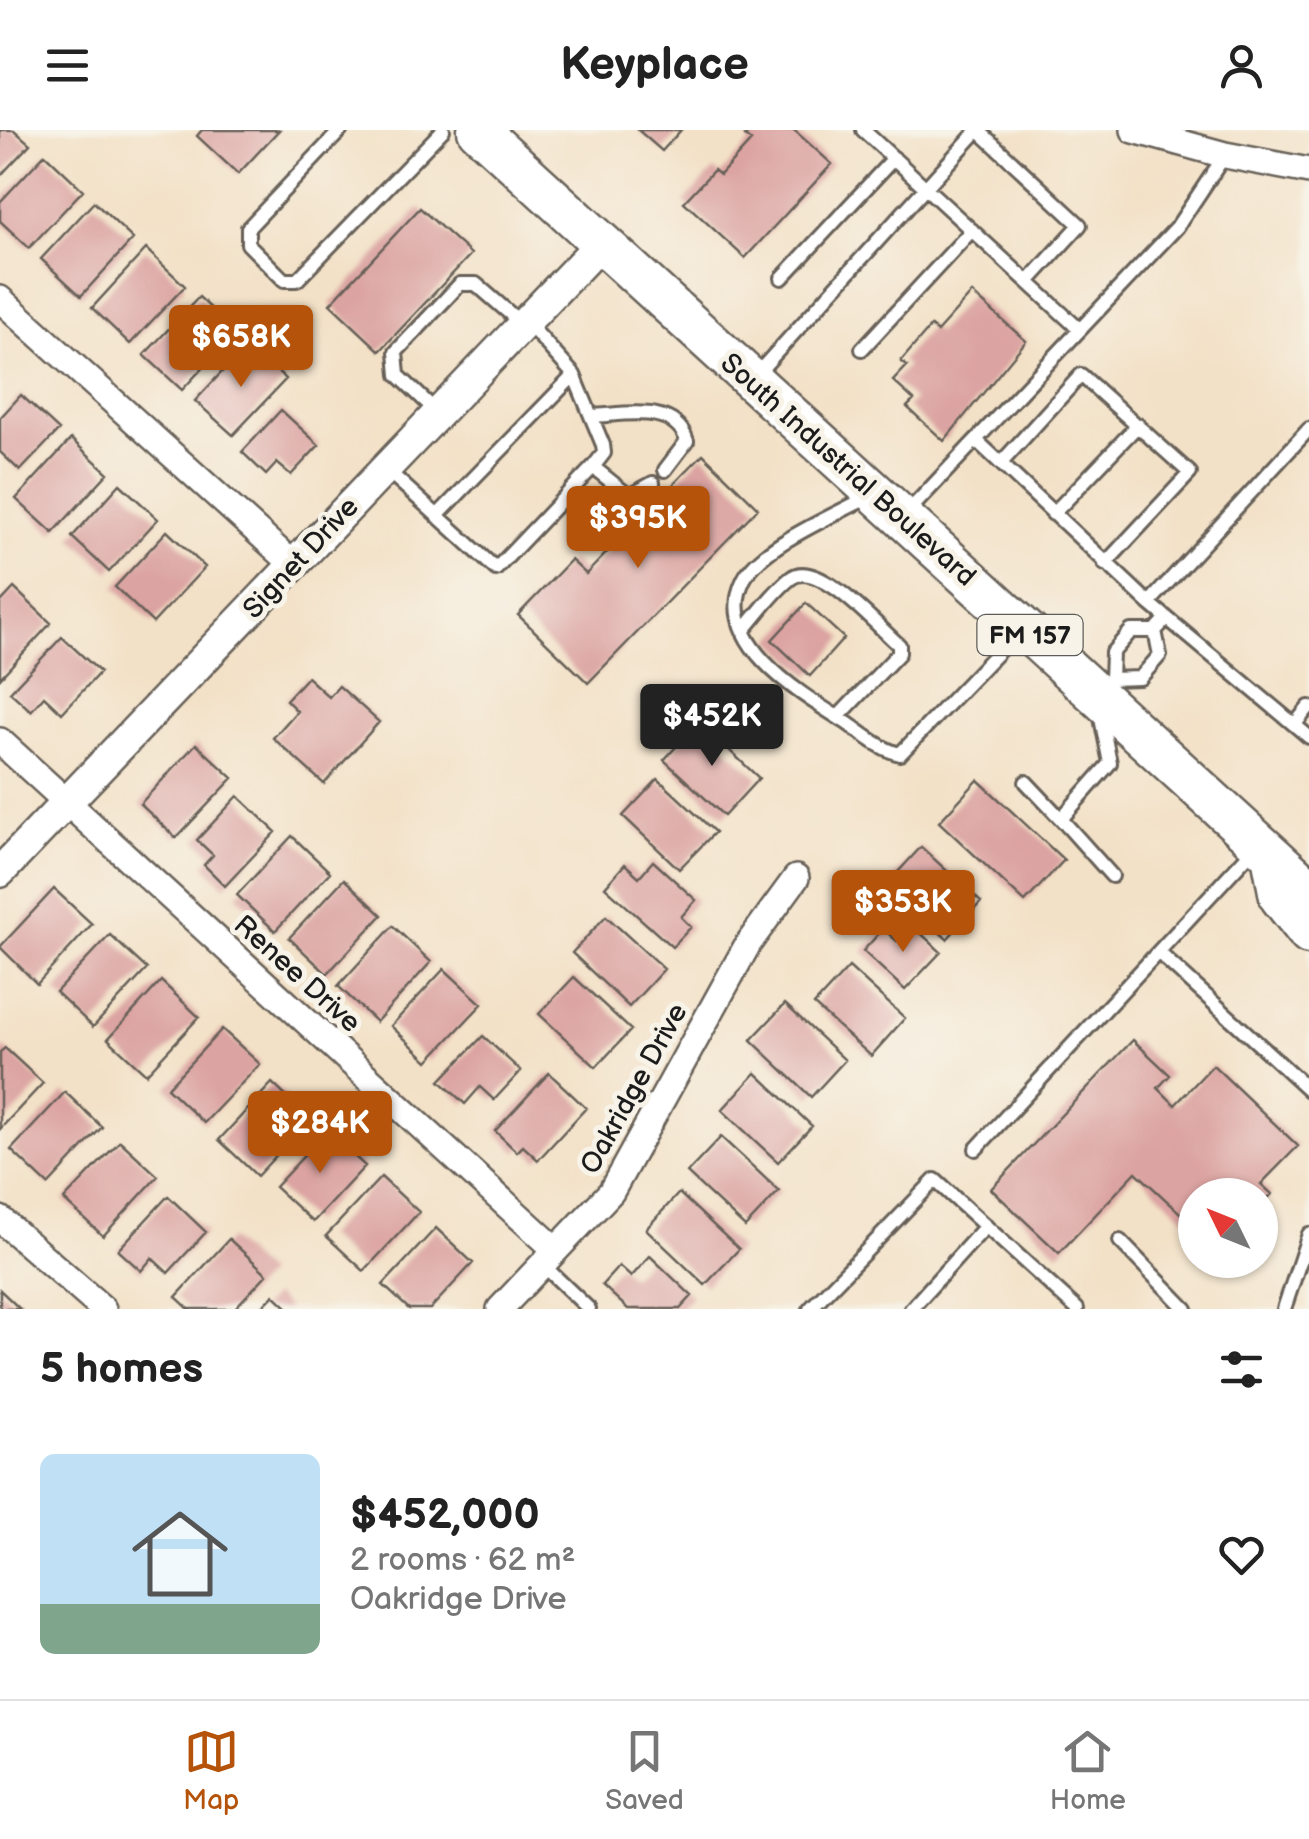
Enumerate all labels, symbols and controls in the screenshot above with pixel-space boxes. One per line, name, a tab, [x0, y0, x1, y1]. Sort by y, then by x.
icon: menu	[40, 38, 95, 93]
text: Keyplace	[560, 38, 749, 93]
icon: person	[1214, 38, 1269, 93]
pin: $658K	[171, 305, 311, 390]
text: $658K	[191, 318, 291, 357]
street label: South Industrial Boulevard	[714, 347, 982, 594]
pin: $395K	[568, 486, 708, 571]
street label: Signet Drive	[237, 490, 366, 626]
text: $395K	[589, 499, 687, 538]
road number: FM 157	[978, 615, 1082, 655]
pin: $452K	[642, 684, 782, 769]
text: $452K	[662, 697, 762, 736]
pin: $353K	[833, 870, 973, 955]
text: $353K	[854, 883, 952, 922]
street label: Renee Drive	[227, 909, 367, 1040]
street label: Oakridge Drive	[574, 998, 695, 1180]
pin: $284K	[250, 1091, 390, 1176]
text: $284K	[270, 1104, 370, 1143]
north arrow	[1178, 1178, 1278, 1278]
map controls	[1178, 1178, 1278, 1278]
icon: filters	[1214, 1342, 1269, 1397]
text: 5 homes	[40, 1344, 203, 1395]
text: $452,000	[350, 1490, 540, 1541]
icon: home	[120, 1494, 240, 1614]
icon: heart	[1214, 1527, 1269, 1582]
text: 2 rooms · 62 m²	[350, 1541, 575, 1580]
text: Oakridge Drive	[350, 1580, 566, 1619]
tab: Map	[183, 1724, 239, 1817]
tab: Saved	[605, 1724, 684, 1817]
tab: Home	[1050, 1724, 1126, 1817]

